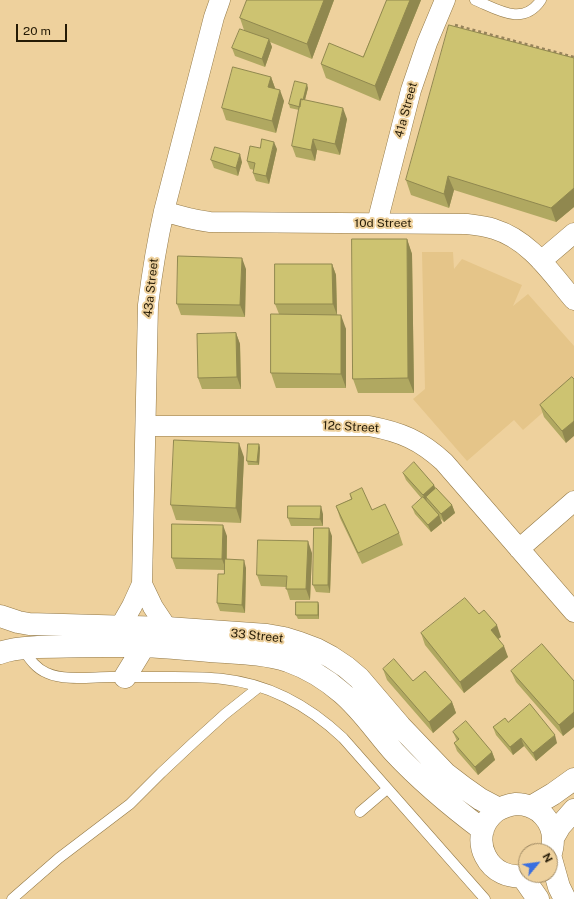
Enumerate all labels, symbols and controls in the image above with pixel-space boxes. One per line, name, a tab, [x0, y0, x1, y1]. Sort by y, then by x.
scale bar	[18, 16, 69, 42]
text: 20 m	[23, 24, 51, 38]
street label: 41a Street	[392, 81, 420, 139]
street label: 10d Street	[354, 216, 412, 230]
street label: 43a Street	[141, 258, 161, 318]
street label: 12c Street	[322, 418, 380, 436]
street label: 33 Street	[230, 626, 284, 646]
north arrow	[518, 843, 558, 883]
text: N	[540, 851, 555, 864]

